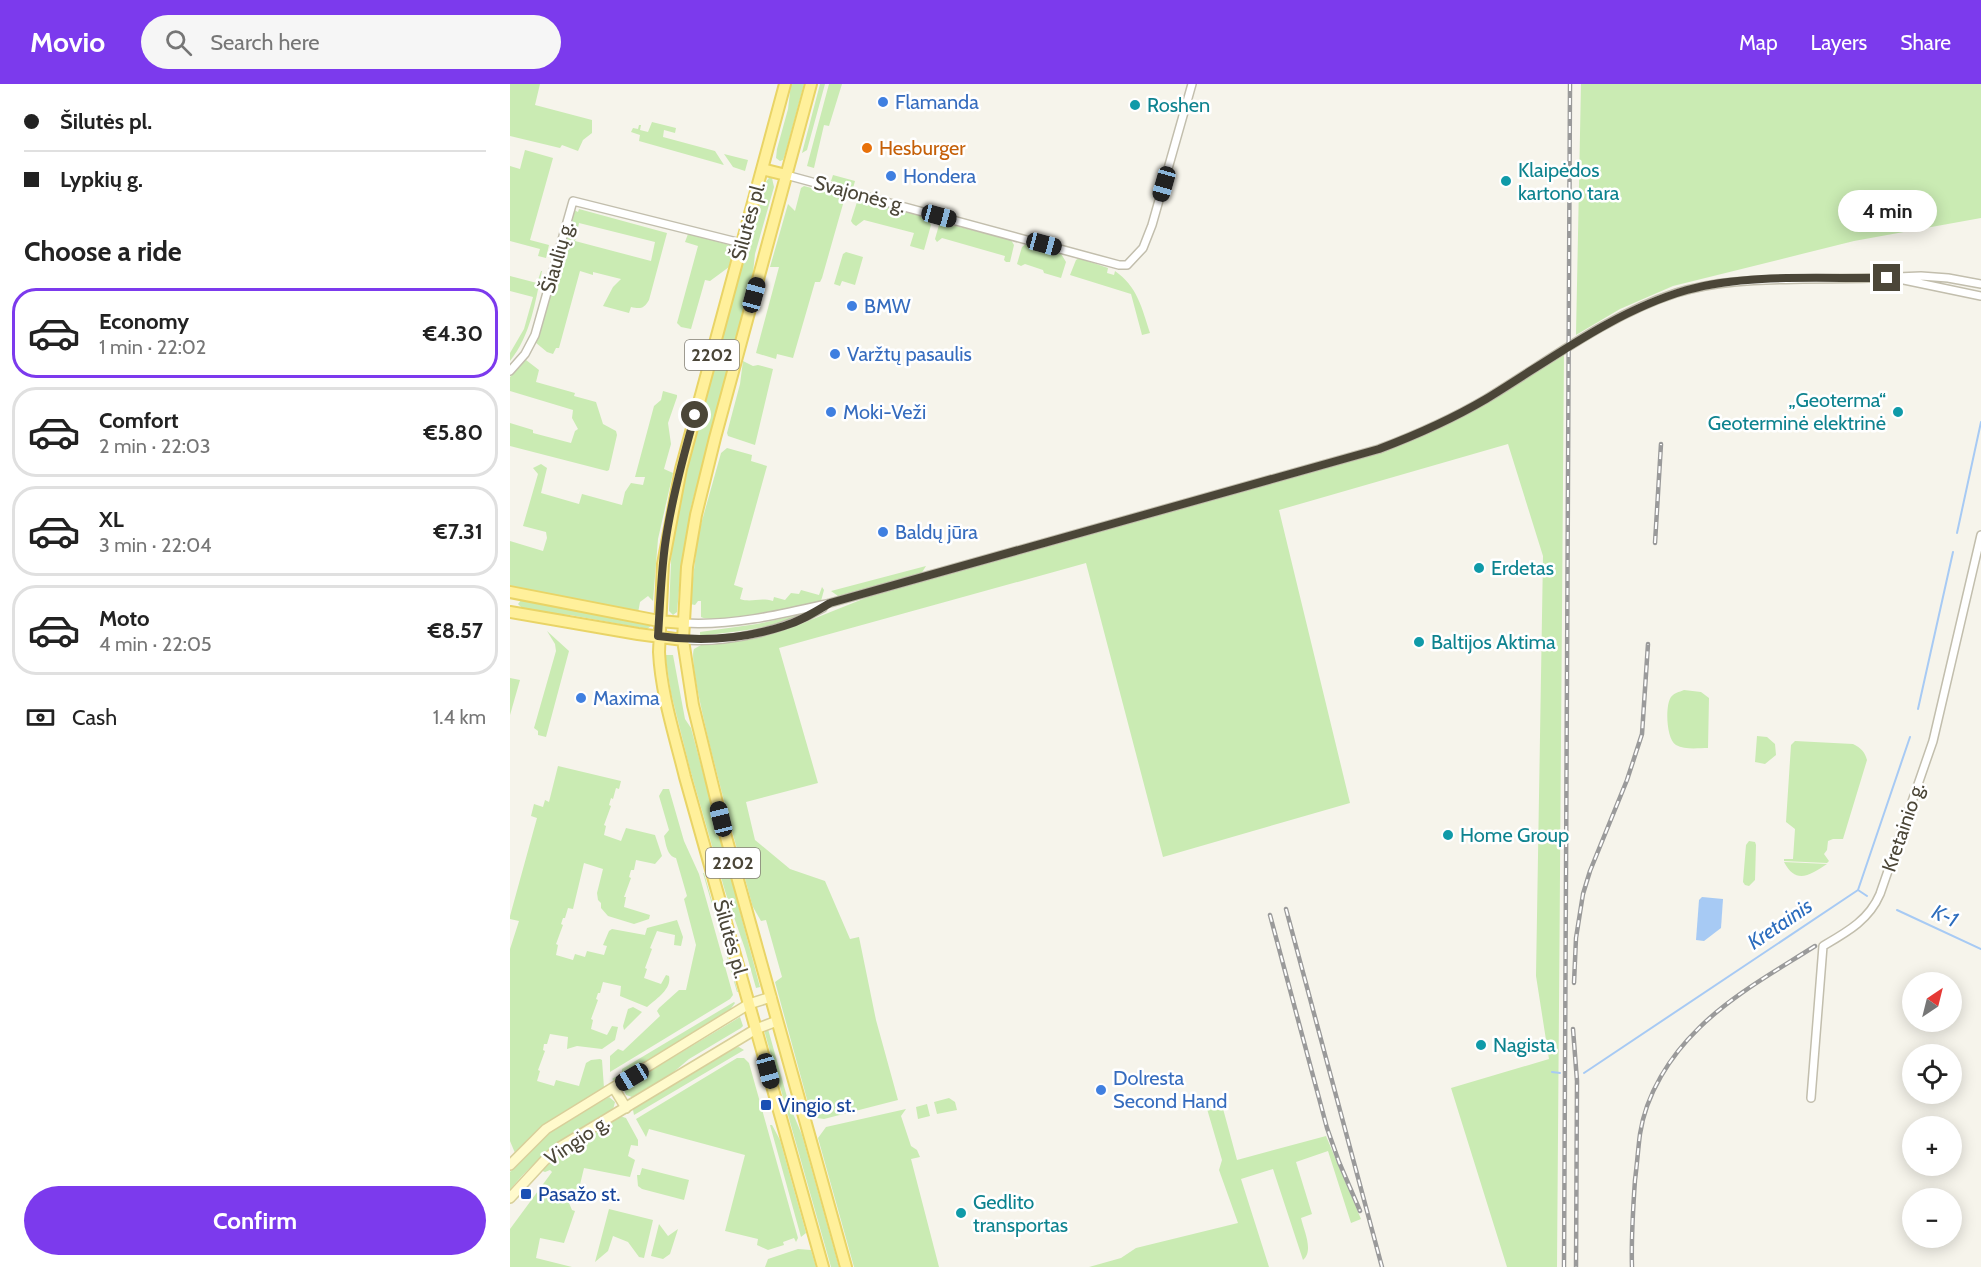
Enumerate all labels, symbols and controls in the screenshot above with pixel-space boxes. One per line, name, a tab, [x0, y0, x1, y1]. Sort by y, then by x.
search box	[141, 15, 561, 69]
text: Movio	[30, 25, 105, 59]
icon: search	[162, 26, 195, 59]
text: Search here	[210, 29, 320, 56]
text: Map	[1739, 30, 1778, 55]
text: Layers	[1811, 30, 1867, 55]
text: Share	[1900, 30, 1951, 55]
place label: Flamanda	[895, 90, 979, 114]
place label: Roshen	[1147, 93, 1210, 117]
marker: Flamanda	[876, 95, 890, 109]
marker: Roshen	[1128, 98, 1142, 112]
text: Šilutės pl.	[60, 108, 152, 135]
place label: Hesburger	[879, 136, 966, 160]
marker: Hesburger	[860, 141, 874, 155]
place label: Klaipėdos kartono tara	[1518, 158, 1620, 205]
place label: Hondera	[903, 164, 977, 188]
car	[1150, 164, 1178, 204]
text: Lypkių g.	[60, 166, 143, 193]
marker: Hondera	[884, 169, 898, 183]
street label: Svajonės g.	[811, 170, 909, 218]
marker: Klaipėdos kartono tara	[1499, 174, 1513, 188]
street label: Šilutės pl.	[726, 179, 770, 263]
callout: 4 min	[1838, 191, 1936, 233]
text: 4 min	[1862, 199, 1913, 223]
car	[919, 203, 959, 229]
street label: Šiaulių g.	[535, 218, 579, 296]
car	[1024, 231, 1064, 257]
text: Choose a ride	[24, 235, 182, 268]
route end	[1873, 264, 1900, 291]
car	[741, 275, 767, 315]
place label: BMW	[864, 294, 911, 318]
marker: BMW	[845, 299, 859, 313]
icon: car	[27, 306, 81, 360]
text: Economy	[99, 308, 189, 335]
text: €4.30	[423, 320, 483, 347]
text: 1 min · 22:02	[99, 335, 206, 359]
road number: 2202	[685, 340, 739, 370]
place label: Varžtų pasaulis	[847, 342, 972, 366]
marker: Varžtų pasaulis	[828, 347, 842, 361]
place label: „Geoterma“ Geoterminė elektrinė	[1708, 388, 1886, 435]
place label: Moki-Veži	[843, 400, 926, 424]
route start	[681, 401, 708, 428]
icon: car	[27, 405, 81, 459]
marker: Moki-Veži	[824, 405, 838, 419]
marker: „Geoterma“ Geoterminė elektrinė	[1891, 405, 1905, 419]
text: Comfort	[99, 407, 178, 434]
text: €5.80	[423, 419, 483, 446]
text: 2 min · 22:03	[99, 434, 211, 458]
icon: car	[27, 504, 81, 558]
text: XL	[99, 506, 124, 533]
text: €7.31	[434, 518, 483, 545]
place label: Baldų jūra	[895, 520, 978, 544]
marker: Baldų jūra	[876, 525, 890, 539]
text: 3 min · 22:04	[99, 533, 212, 557]
place label: Erdetas	[1491, 556, 1554, 580]
marker: Erdetas	[1472, 561, 1486, 575]
icon: car	[27, 603, 81, 657]
text: Moto	[99, 605, 150, 632]
text: €8.57	[428, 617, 483, 644]
place label: Baltijos Aktima	[1431, 630, 1556, 654]
text: 4 min · 22:05	[99, 632, 212, 656]
marker: Baltijos Aktima	[1412, 635, 1426, 649]
place label: Maxima	[593, 686, 660, 710]
marker: Maxima	[574, 691, 588, 705]
icon: cash	[24, 701, 57, 734]
text: Cash	[72, 704, 117, 731]
text: 1.4 km	[433, 705, 486, 729]
street label: Kretainio g.	[1876, 779, 1930, 875]
car	[708, 799, 734, 839]
place label: Home Group	[1460, 823, 1569, 847]
marker: Home Group	[1441, 828, 1455, 842]
road number: 2202	[706, 848, 760, 878]
water label: Kretainis	[1743, 893, 1817, 954]
street label: Šilutės pl.	[708, 897, 754, 981]
water label: K-1	[1928, 899, 1962, 932]
north arrow	[1902, 972, 1962, 1032]
map controls	[1902, 972, 1962, 1248]
place label: Nagista	[1493, 1033, 1556, 1057]
marker: Nagista	[1474, 1038, 1488, 1052]
button: locate	[1902, 1044, 1962, 1104]
car	[755, 1051, 781, 1091]
car	[612, 1060, 652, 1094]
place label: Dolresta Second Hand	[1113, 1066, 1227, 1113]
marker: Dolresta Second Hand	[1094, 1083, 1108, 1097]
place label: Vingio st.	[778, 1093, 856, 1117]
marker: Vingio st.	[759, 1098, 773, 1112]
street label: Vingio g.	[540, 1110, 614, 1170]
button: +	[1902, 1116, 1962, 1176]
place label: Pasažo st.	[538, 1182, 621, 1206]
button: Confirm	[24, 1186, 486, 1255]
marker: Pasažo st.	[519, 1187, 533, 1201]
button: −	[1902, 1188, 1962, 1248]
place label: Gedlito transportas	[973, 1190, 1068, 1237]
marker: Gedlito transportas	[954, 1206, 968, 1220]

